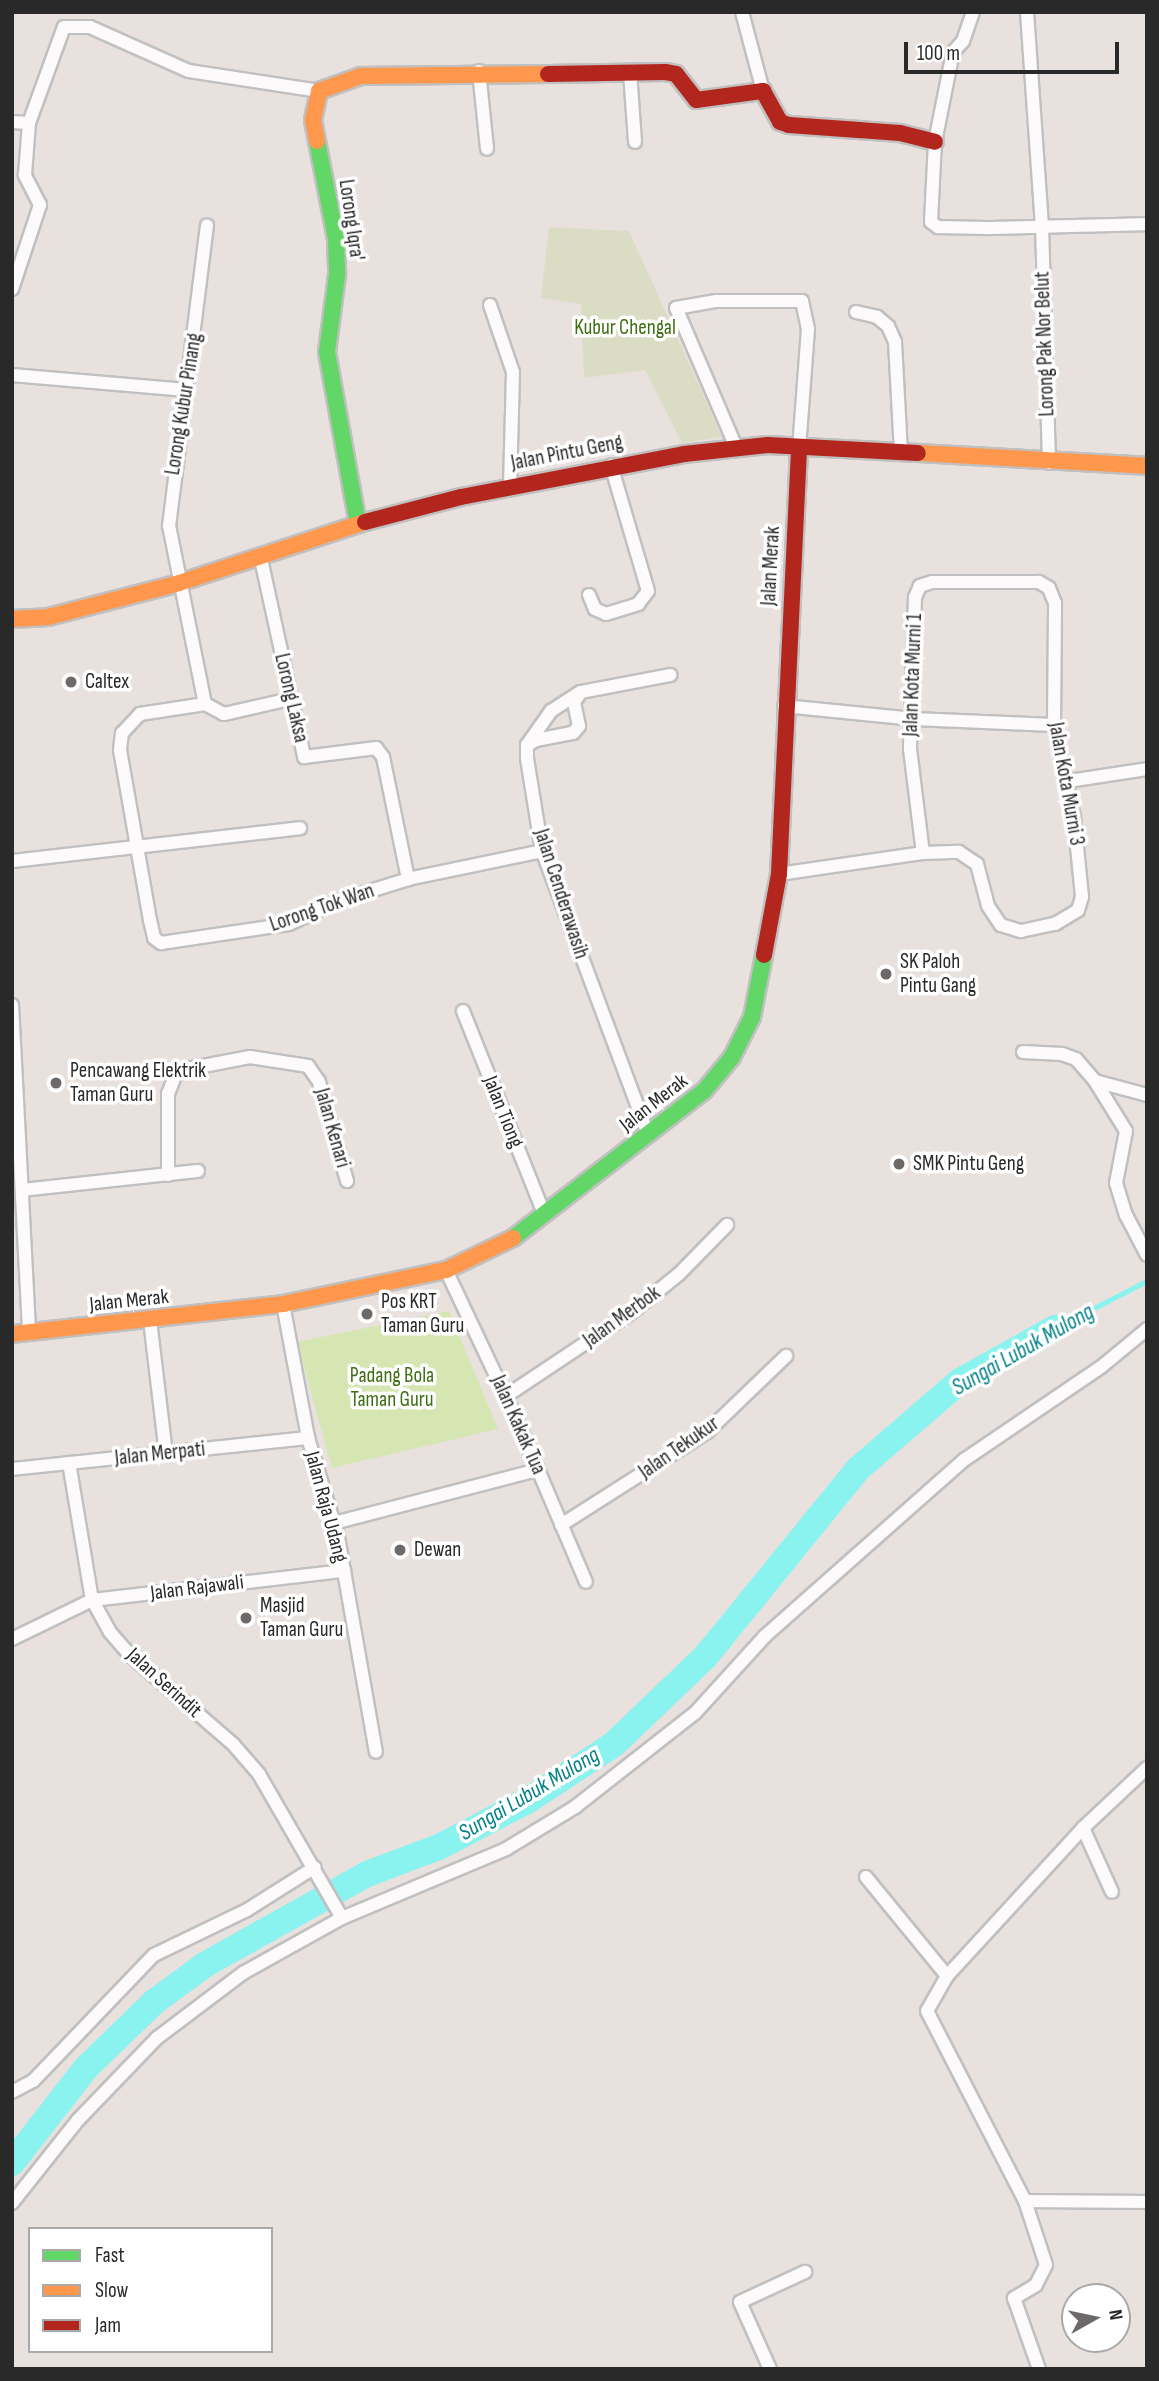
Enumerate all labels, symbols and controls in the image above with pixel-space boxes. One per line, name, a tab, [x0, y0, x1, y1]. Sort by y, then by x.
scale bar	[907, 28, 1122, 72]
text: 100 m	[917, 41, 960, 66]
street label: Lorong Iqra'	[333, 178, 369, 262]
street label: Lorong Pak Nor Belut	[1030, 271, 1060, 417]
park label: Kubur Chengal	[574, 315, 676, 341]
street label: Lorong Kubur Pinang	[160, 331, 208, 477]
street label: Jalan Pintu Geng	[509, 430, 625, 476]
street label: Jalan Merak	[756, 526, 786, 606]
street label: Jalan Kota Murni 1	[898, 613, 928, 737]
street label: Lorong Laksa	[269, 651, 313, 745]
place label: Caltex	[85, 669, 129, 695]
marker: Caltex	[63, 674, 79, 690]
street label: Jalan Kota Murni 3	[1043, 720, 1089, 848]
street label: Jalan Cenderawasih	[528, 826, 594, 962]
street label: Lorong Tok Wan	[266, 878, 378, 938]
place label: SK Paloh Pintu Gang	[900, 949, 976, 999]
marker: SK Paloh Pintu Gang	[878, 966, 894, 982]
place label: Pencawang Elektrik Taman Guru	[70, 1058, 206, 1108]
street label: Jalan Merak	[615, 1069, 693, 1137]
street label: Jalan Tiong	[477, 1072, 529, 1152]
marker: Pencawang Elektrik Taman Guru	[48, 1075, 64, 1091]
street label: Jalan Kenari	[309, 1085, 355, 1171]
place label: SMK Pintu Geng	[913, 1151, 1024, 1177]
marker: SMK Pintu Geng	[891, 1156, 907, 1172]
street label: Jalan Merbok	[579, 1281, 665, 1353]
street label: Jalan Merak	[88, 1284, 170, 1318]
place label: Pos KRT Taman Guru	[381, 1289, 464, 1339]
water label: Sungai Lubuk Mulong	[947, 1298, 1099, 1402]
marker: Pos KRT Taman Guru	[359, 1306, 375, 1322]
park label: Padang Bola Taman Guru	[350, 1363, 434, 1413]
street label: Jalan Kakak Tua	[485, 1372, 551, 1478]
street label: Jalan Tekukur	[634, 1411, 724, 1485]
street label: Jalan Merpati	[114, 1437, 206, 1471]
street label: Jalan Raja Udang	[299, 1449, 353, 1565]
place label: Dewan	[414, 1537, 461, 1563]
marker: Dewan	[392, 1542, 408, 1558]
street label: Jalan Rajawali	[149, 1570, 245, 1606]
place label: Masjid Taman Guru	[260, 1593, 343, 1643]
marker: Masjid Taman Guru	[238, 1610, 254, 1626]
street label: Jalan Serindit	[121, 1643, 207, 1723]
water label: Sungai Lubuk Mulong	[454, 1741, 604, 1847]
legend	[28, 2227, 273, 2353]
text: Fast	[95, 2243, 125, 2268]
text: Slow	[95, 2278, 128, 2303]
north arrow	[1061, 2283, 1131, 2353]
text: N	[1103, 2308, 1127, 2322]
text: Jam	[95, 2313, 121, 2338]

